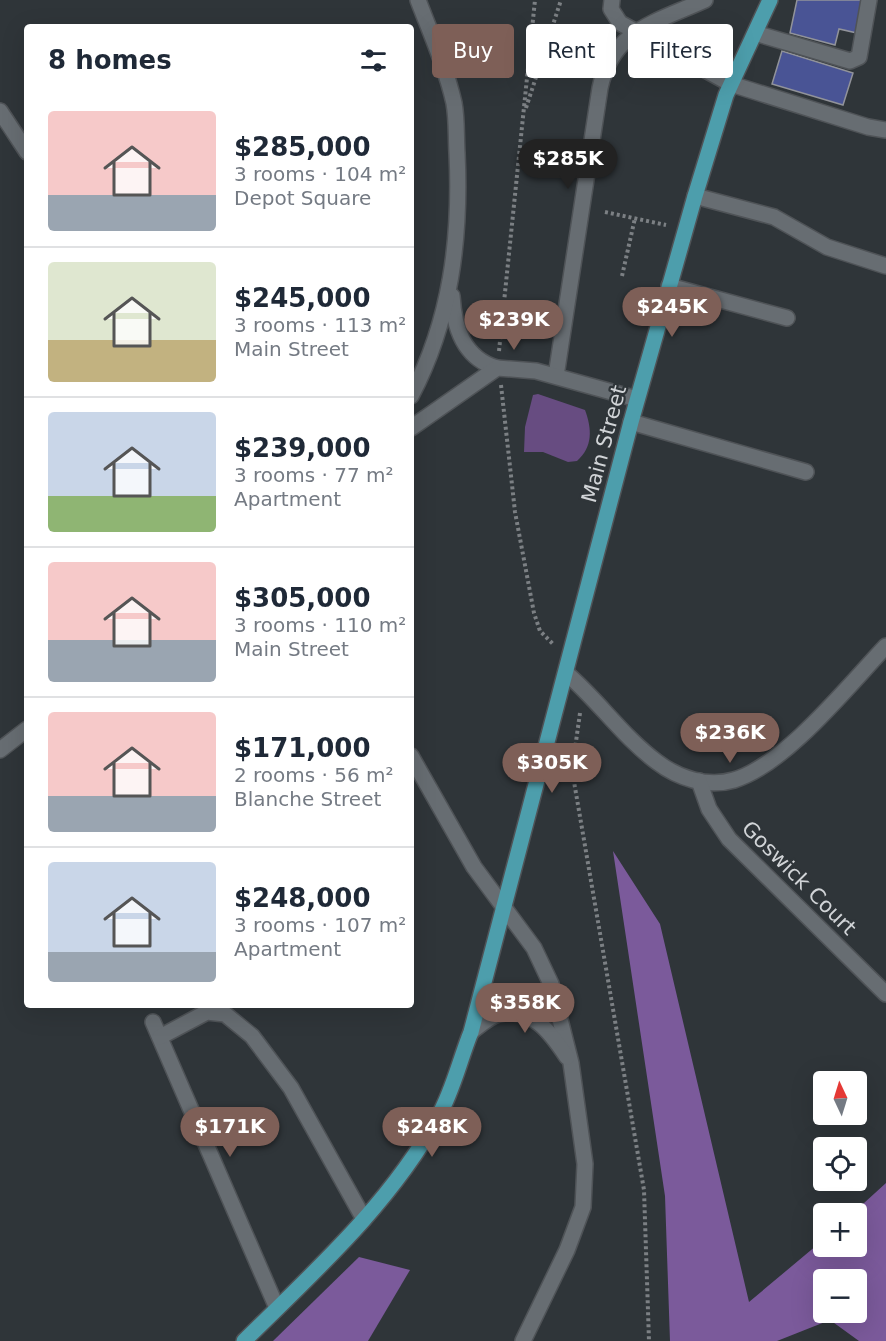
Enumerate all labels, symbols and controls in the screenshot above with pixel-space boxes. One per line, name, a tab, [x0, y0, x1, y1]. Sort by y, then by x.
chip: Buy	[432, 24, 514, 78]
chip: Rent	[526, 24, 616, 78]
chip: Filters	[628, 24, 733, 78]
icon: filters	[357, 44, 390, 77]
text: 8 homes	[48, 45, 172, 75]
text: $285,000	[234, 132, 371, 162]
icon: home	[96, 135, 168, 207]
pin: $285K	[526, 139, 610, 190]
text: $285K	[532, 146, 604, 170]
text: 3 rooms · 104 m²	[234, 162, 406, 186]
text: Depot Square	[234, 186, 371, 210]
text: $245,000	[234, 283, 371, 313]
icon: home	[96, 286, 168, 358]
pin: $245K	[630, 287, 714, 338]
text: $245K	[636, 294, 708, 318]
pin: $239K	[472, 300, 556, 351]
text: $239K	[478, 307, 550, 331]
text: 3 rooms · 113 m²	[234, 313, 406, 337]
text: Main Street	[234, 337, 349, 361]
street label: Main Street	[577, 383, 631, 505]
text: $239,000	[234, 433, 371, 463]
icon: home	[96, 436, 168, 508]
text: 3 rooms · 77 m²	[234, 463, 394, 487]
text: Apartment	[234, 487, 341, 511]
text: $305,000	[234, 583, 371, 613]
icon: home	[96, 586, 168, 658]
text: 3 rooms · 110 m²	[234, 613, 406, 637]
text: Main Street	[234, 637, 349, 661]
pin: $236K	[688, 713, 772, 764]
text: $236K	[694, 720, 766, 744]
text: $171,000	[234, 733, 371, 763]
icon: home	[96, 736, 168, 808]
pin: $305K	[510, 743, 594, 794]
text: $305K	[516, 750, 588, 774]
text: 2 rooms · 56 m²	[234, 763, 394, 787]
text: Blanche Street	[234, 787, 381, 811]
street label: Goswick Court	[737, 816, 861, 940]
text: $248,000	[234, 883, 371, 913]
icon: home	[96, 886, 168, 958]
text: 3 rooms · 107 m²	[234, 913, 406, 937]
text: Apartment	[234, 937, 341, 961]
pin: $358K	[483, 983, 567, 1034]
text: $358K	[489, 990, 561, 1014]
north arrow	[813, 1071, 867, 1125]
map controls	[813, 1071, 867, 1323]
pin: $171K	[188, 1107, 272, 1158]
pin: $248K	[390, 1107, 474, 1158]
text: $171K	[194, 1114, 266, 1138]
text: $248K	[396, 1114, 468, 1138]
button: locate	[813, 1137, 867, 1191]
button: +	[813, 1203, 867, 1257]
button: −	[813, 1269, 867, 1323]

